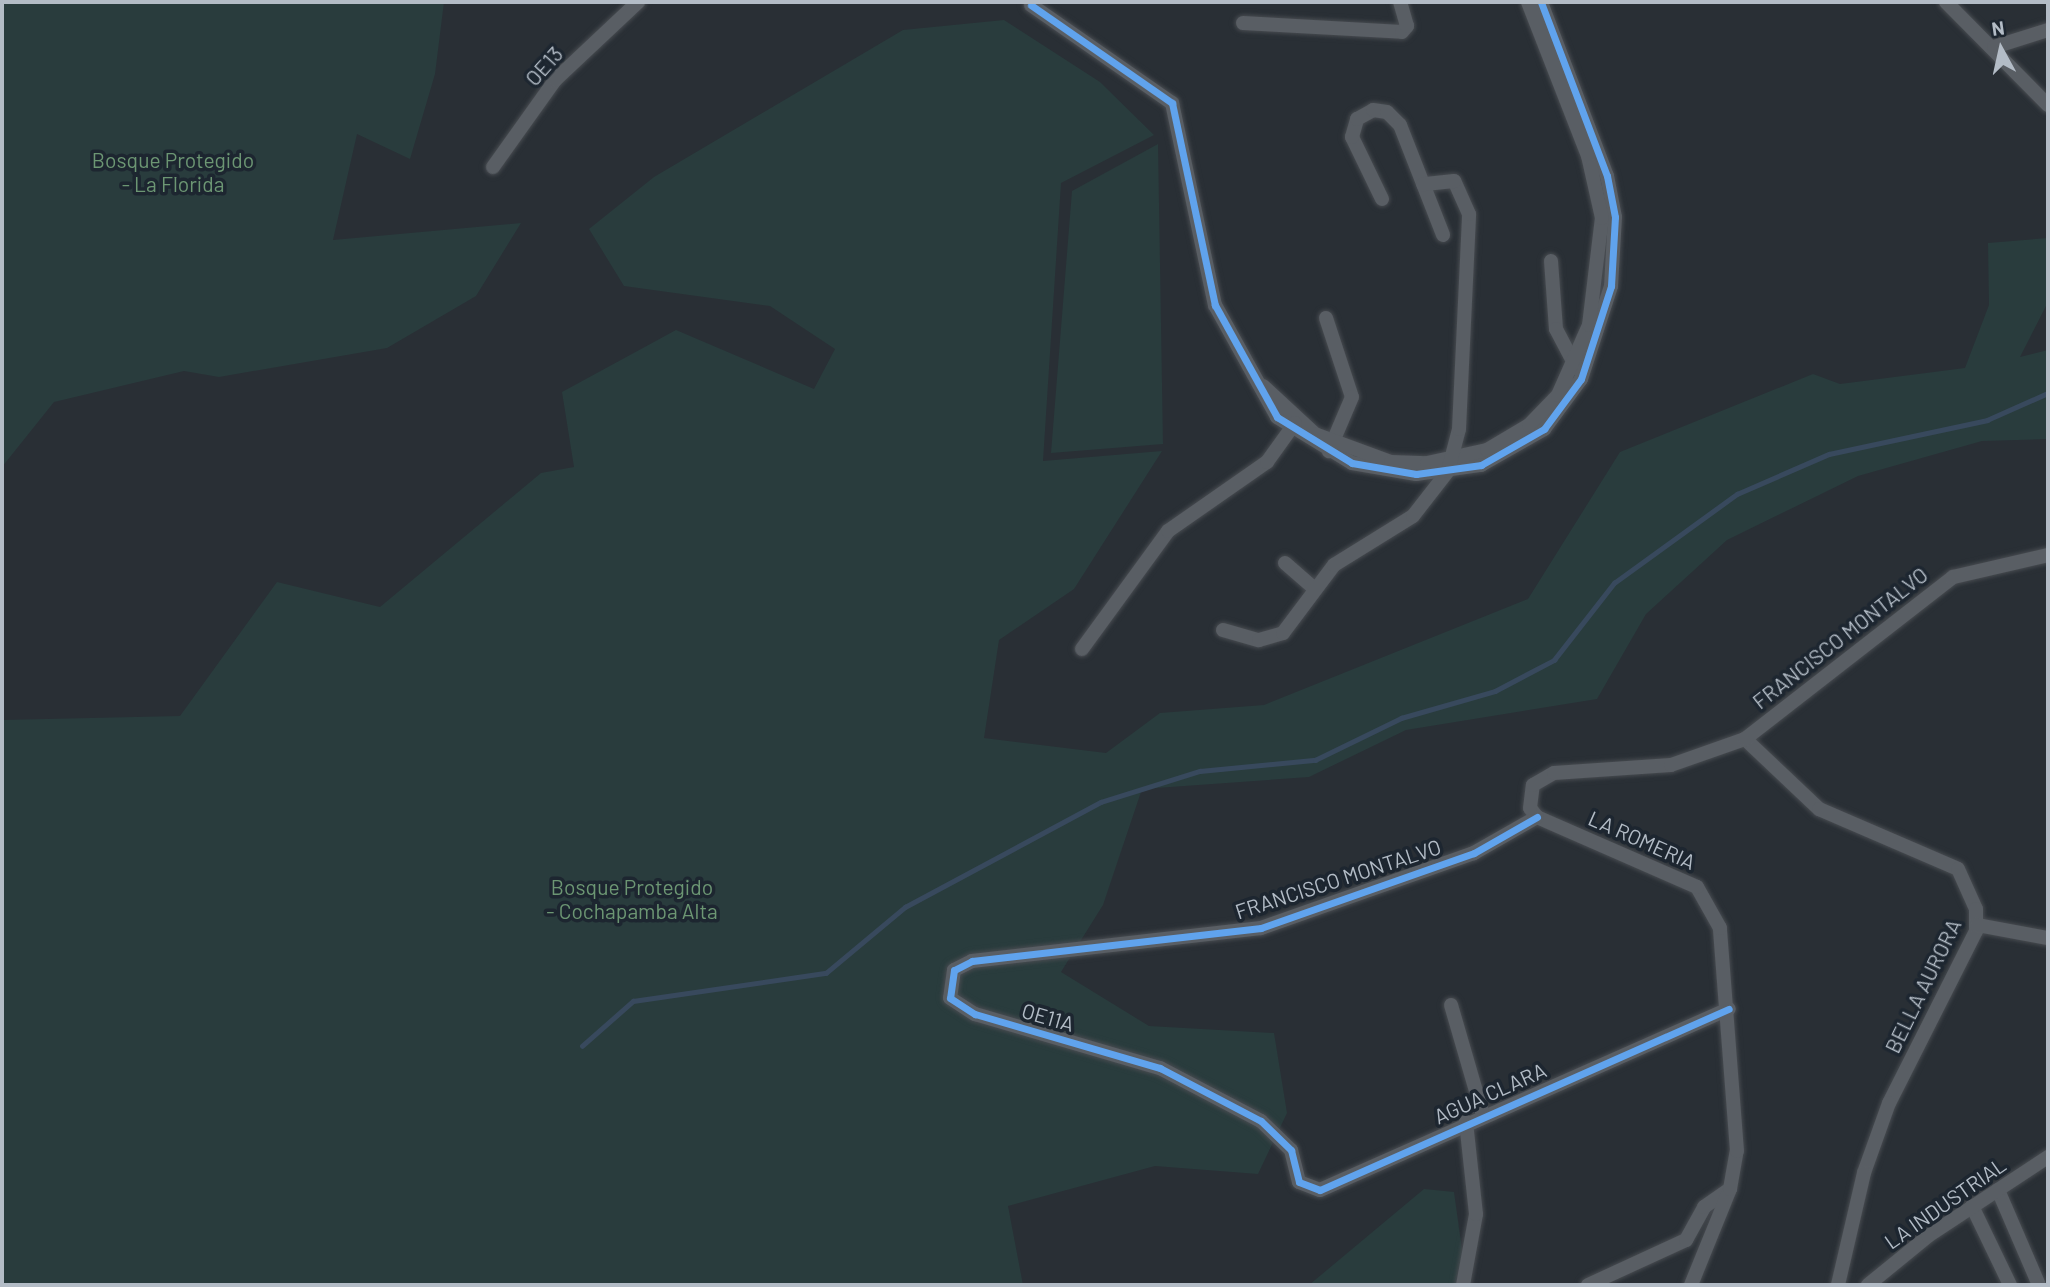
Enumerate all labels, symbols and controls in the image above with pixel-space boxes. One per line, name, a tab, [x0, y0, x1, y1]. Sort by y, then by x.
north arrow	[1966, 14, 2036, 84]
text: N	[1990, 15, 2006, 40]
street label: OE13	[520, 41, 568, 91]
park label: Bosque Protegido - La Florida	[92, 147, 254, 197]
street label: FRANCISCO MONTALVO	[1748, 562, 1932, 714]
street label: LA ROMERIA	[1585, 805, 1699, 875]
street label: FRANCISCO MONTALVO	[1232, 834, 1444, 924]
park label: Bosque Protegido - Cochapamba Alta	[546, 874, 718, 924]
street label: BELLA AURORA	[1880, 915, 1966, 1057]
street label: OE11A	[1019, 998, 1077, 1036]
street label: AGUA CLARA	[1430, 1057, 1550, 1129]
street label: LA INDUSTRIAL	[1879, 1152, 2011, 1254]

